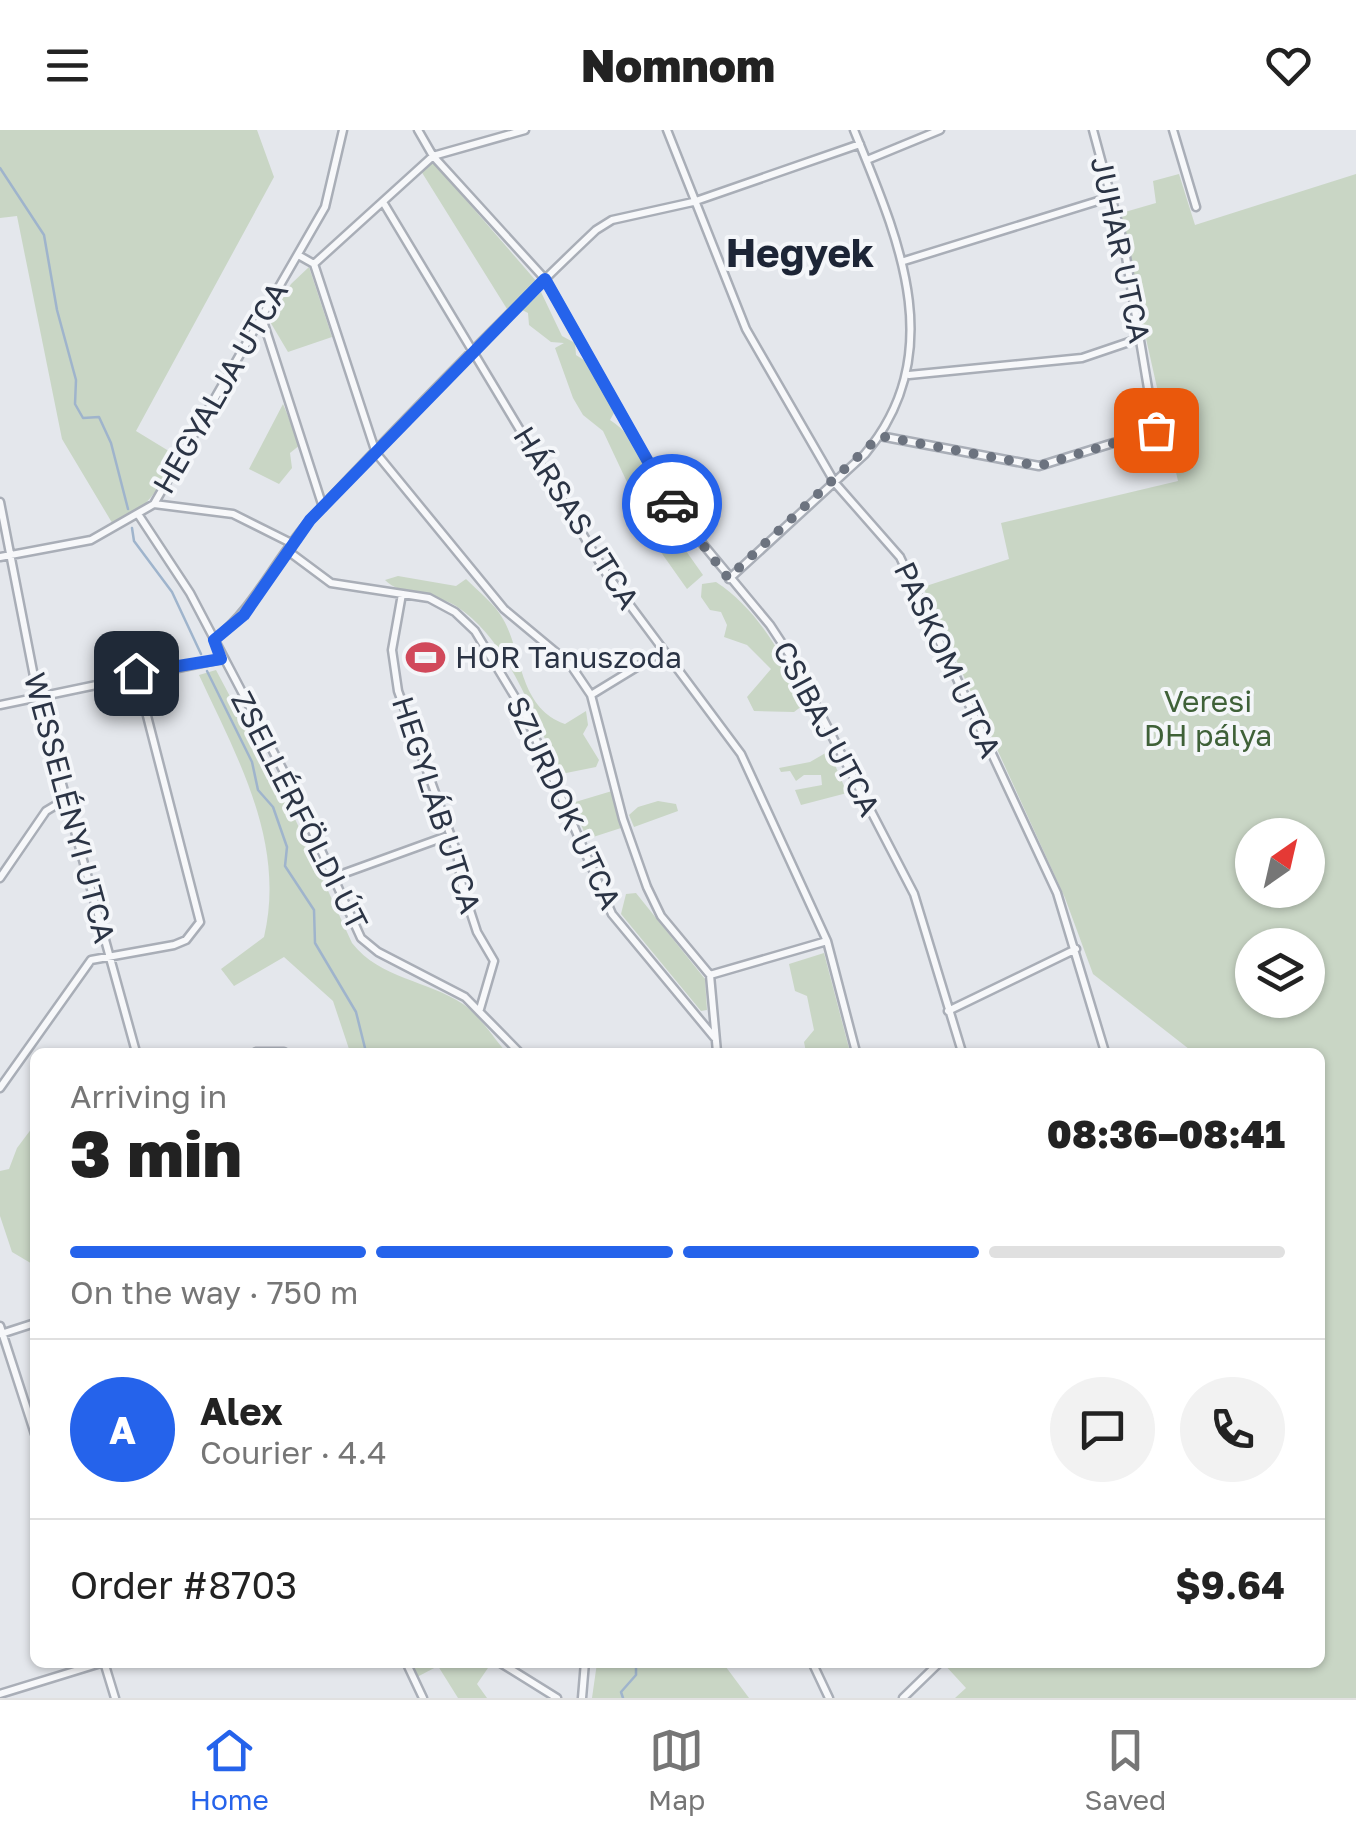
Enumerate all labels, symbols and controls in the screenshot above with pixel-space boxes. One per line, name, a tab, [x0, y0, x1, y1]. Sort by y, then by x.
icon: menu	[40, 38, 95, 93]
text: Nomnom	[581, 38, 775, 92]
icon: heart	[1261, 38, 1316, 93]
street label: JUHAR UTCA	[1084, 154, 1158, 346]
district label: Hegyek	[726, 228, 874, 276]
street label: HEGYALJA UTCA	[145, 275, 295, 500]
pin	[1114, 388, 1199, 473]
icon: bag	[1129, 403, 1184, 458]
street label: HÁRSAS UTCA	[506, 420, 647, 615]
courier	[622, 454, 722, 554]
icon: car	[645, 477, 700, 532]
street label: PASKOM UTCA	[887, 556, 1009, 763]
pin	[94, 631, 179, 716]
street label: CSIBAJ UTCA	[766, 635, 888, 822]
sports icon: HOR Tanuszoda	[404, 637, 446, 679]
place label: HOR Tanuszoda	[455, 639, 682, 675]
icon: home	[109, 646, 164, 701]
street label: WESSELÉNYI UTCA	[17, 669, 123, 947]
park label: Veresi DH pálya	[1144, 683, 1272, 753]
street label: ZSELLÉRFÖLDI ÚT	[224, 685, 376, 936]
street label: SZURDOK UTCA	[499, 691, 629, 915]
street label: HEGYLÁB UTCA	[385, 692, 489, 918]
north arrow	[1235, 818, 1325, 908]
map controls	[1235, 818, 1325, 1018]
button: layers	[1235, 928, 1325, 1018]
text: Arriving in	[70, 1077, 227, 1115]
text: 08:36–08:41	[1047, 1111, 1285, 1156]
text: 3 min	[70, 1113, 242, 1191]
text: On the way · 750 m	[70, 1273, 358, 1311]
button: chat	[1050, 1377, 1155, 1482]
button: phone	[1180, 1377, 1285, 1482]
text: Alex	[200, 1388, 283, 1433]
text: A	[109, 1407, 136, 1452]
text: Courier · 4.4	[200, 1433, 387, 1471]
text: Order #8703	[70, 1562, 297, 1607]
text: $9.64	[1175, 1562, 1285, 1607]
tab: Home	[190, 1723, 269, 1816]
tab: Map	[648, 1723, 705, 1816]
tab: Saved	[1085, 1723, 1166, 1816]

